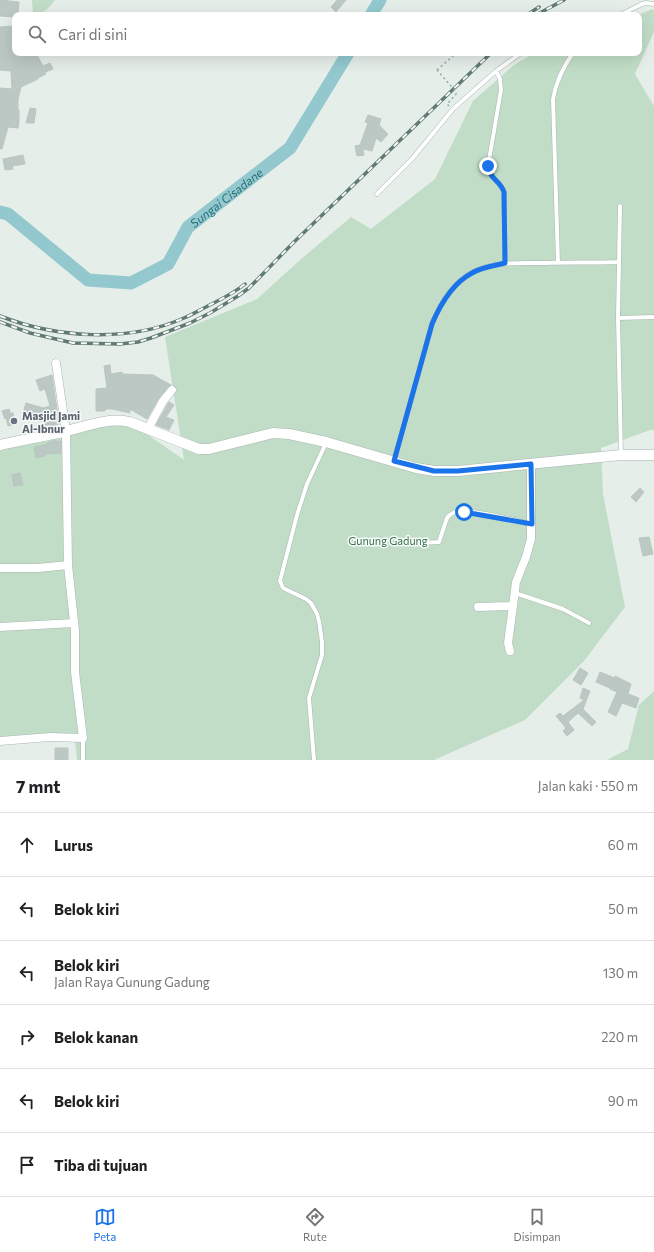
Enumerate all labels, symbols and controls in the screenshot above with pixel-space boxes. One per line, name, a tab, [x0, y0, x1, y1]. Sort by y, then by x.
search box	[12, 12, 642, 56]
icon: search	[26, 23, 48, 45]
text: Cari di sini	[58, 25, 127, 43]
route end	[479, 157, 497, 175]
water label: Sungai Cisadane	[187, 164, 266, 230]
place label: Masjid Jami Al-Ibnur	[22, 409, 80, 435]
marker: Masjid Jami Al-Ibnur	[9, 416, 19, 426]
route start	[455, 503, 473, 521]
park label: Gunung Gadung	[348, 534, 428, 547]
text: 7 mnt	[16, 776, 60, 797]
text: Jalan kaki · 550 m	[538, 778, 638, 794]
icon: ahead	[16, 834, 38, 856]
text: Lurus	[54, 836, 93, 854]
text: 60 m	[608, 837, 638, 853]
icon: left	[16, 898, 38, 920]
text: Belok kiri	[54, 900, 120, 918]
text: 50 m	[608, 901, 638, 917]
text: Belok kiri	[54, 956, 120, 974]
icon: left	[16, 962, 38, 984]
text: 130 m	[603, 965, 638, 981]
text: Jalan Raya Gunung Gadung	[54, 974, 210, 990]
icon: right	[16, 1026, 38, 1048]
text: Belok kanan	[54, 1028, 138, 1046]
text: 220 m	[601, 1029, 638, 1045]
icon: left	[16, 1090, 38, 1112]
text: Belok kiri	[54, 1092, 120, 1110]
text: 90 m	[608, 1093, 638, 1109]
icon: arrive	[16, 1154, 38, 1176]
text: Tiba di tujuan	[54, 1156, 148, 1174]
tab: Peta	[93, 1206, 116, 1243]
tab: Rute	[303, 1206, 327, 1243]
tab: Disimpan	[514, 1206, 561, 1243]

